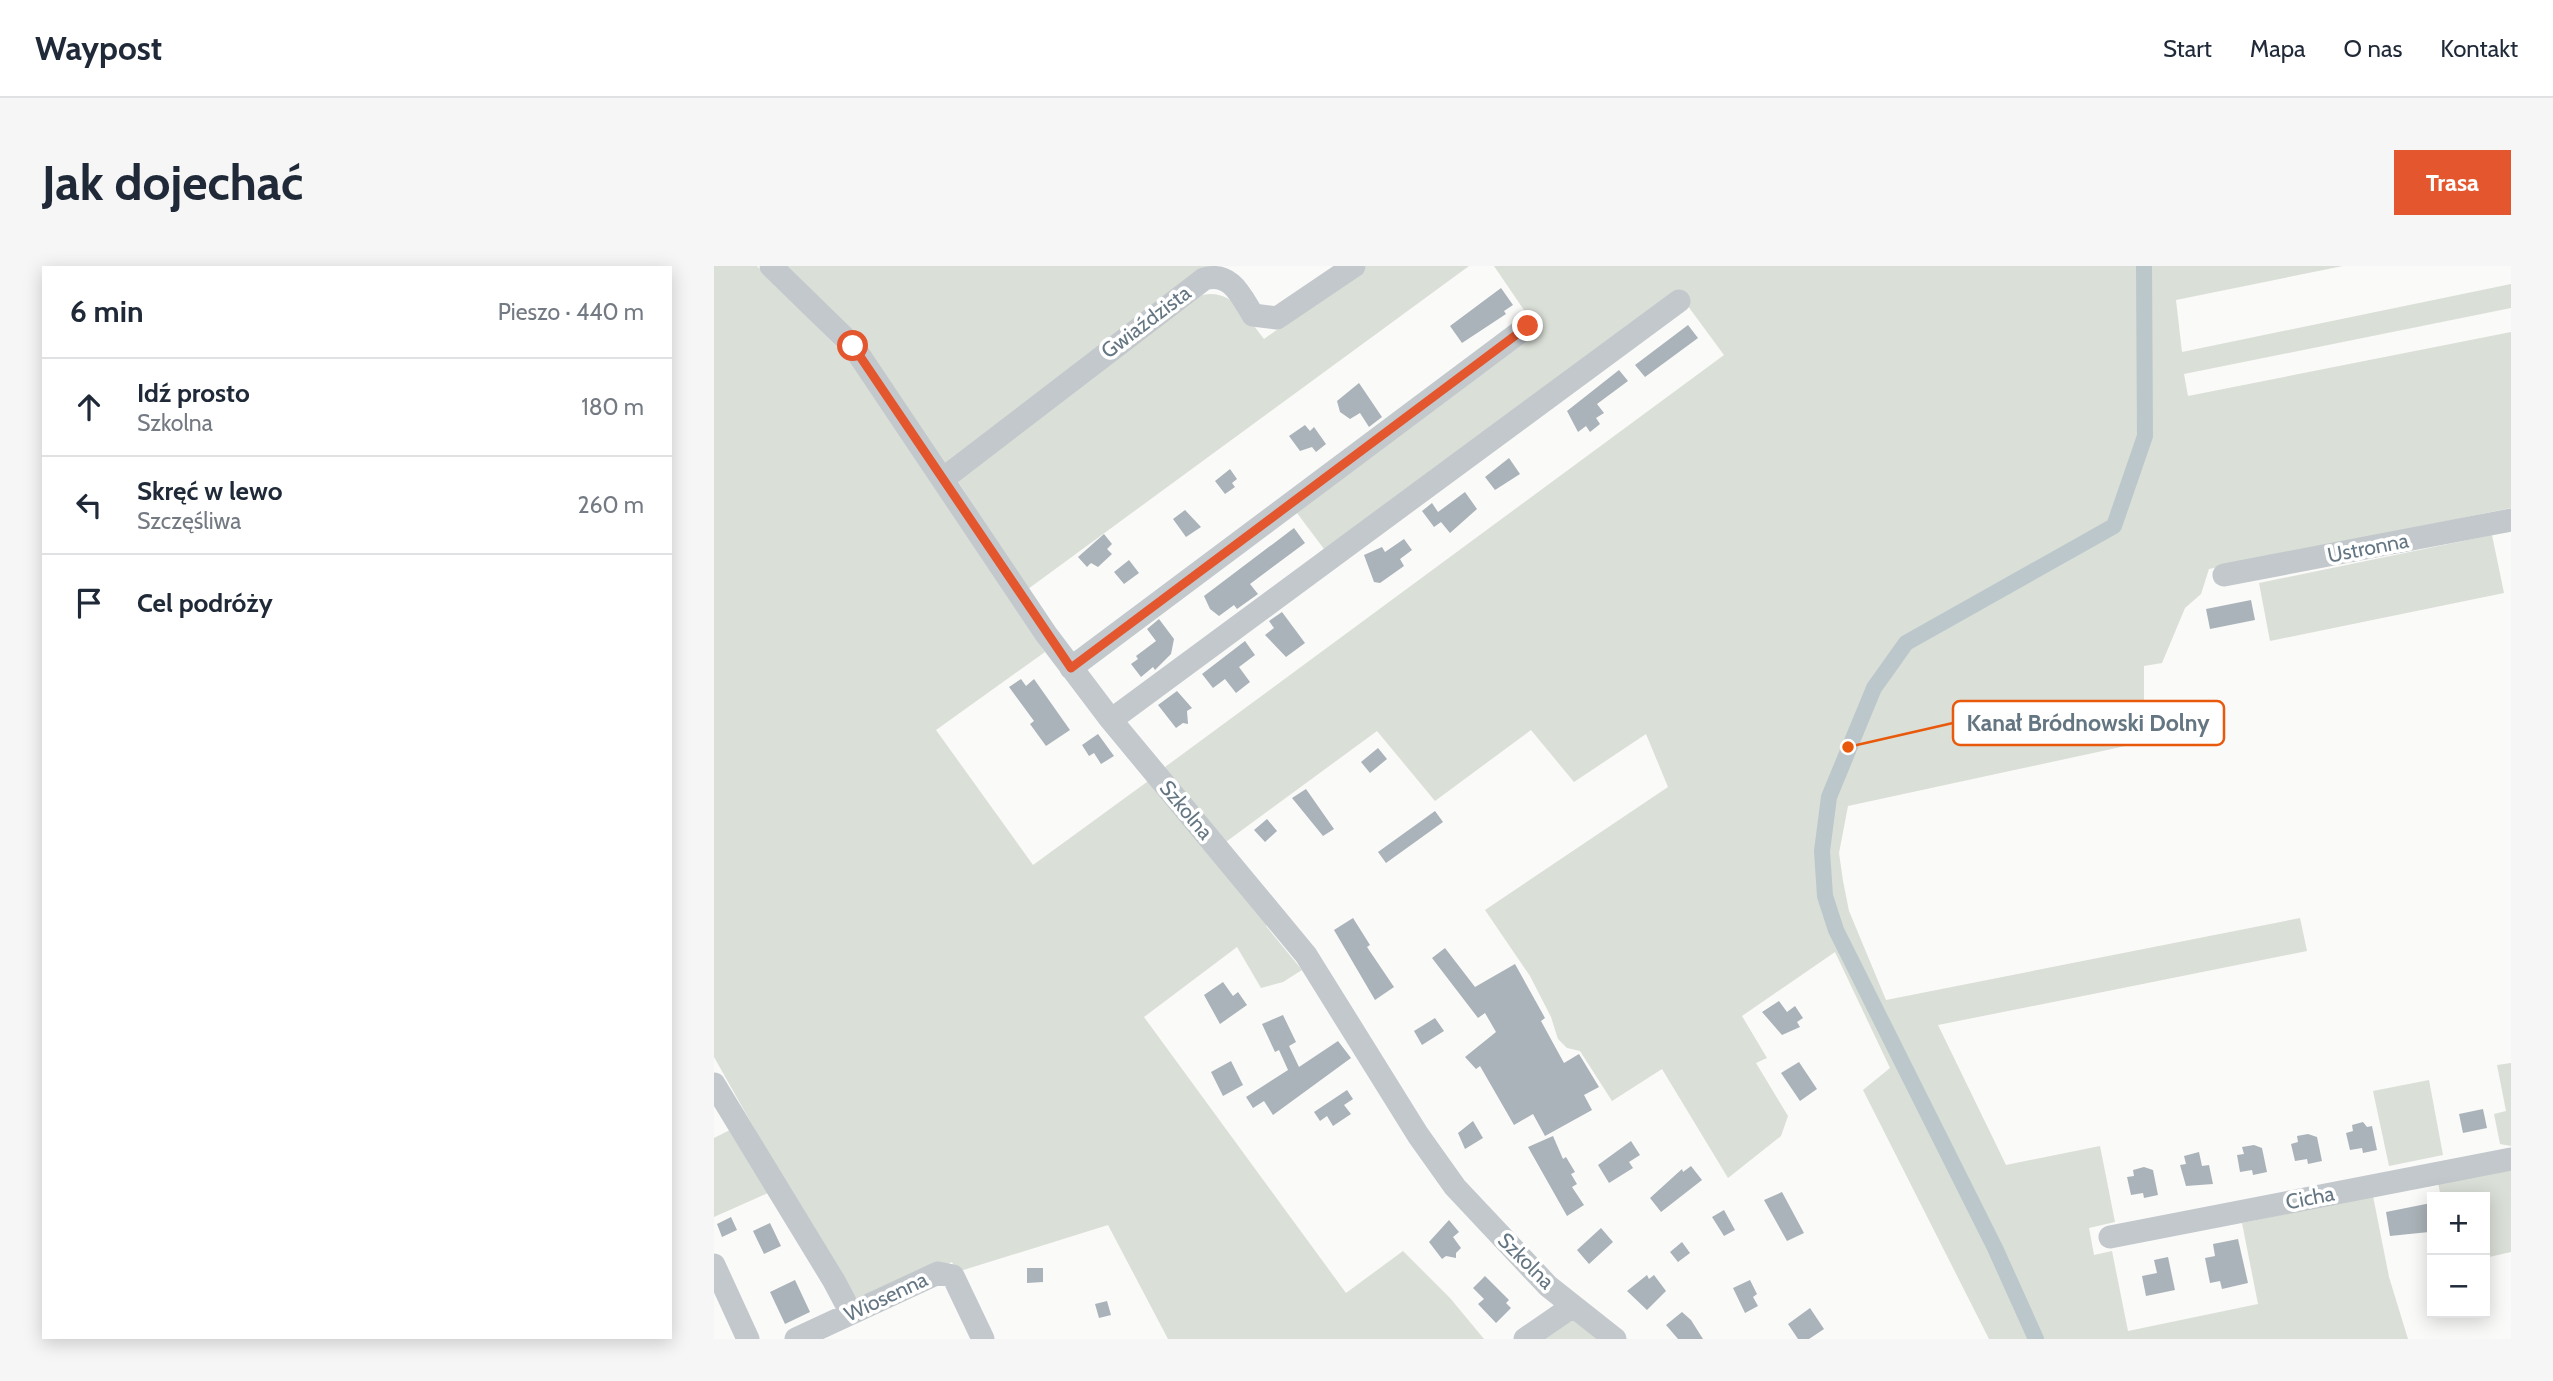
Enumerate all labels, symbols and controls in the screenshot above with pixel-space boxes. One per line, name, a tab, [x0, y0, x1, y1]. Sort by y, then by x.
text: Waypost	[35, 28, 162, 68]
text: Start	[2163, 34, 2212, 63]
text: Mapa	[2250, 34, 2306, 63]
text: O nas	[2344, 34, 2402, 63]
text: Kontakt	[2440, 34, 2518, 63]
button: Trasa	[2394, 150, 2511, 215]
text: Jak dojechać	[42, 153, 303, 212]
street label: Gwiaździsta	[1096, 280, 1195, 363]
text: 6 min	[70, 293, 143, 330]
text: Pieszo · 440 m	[498, 298, 644, 326]
route end	[1512, 310, 1543, 341]
route start	[837, 330, 868, 361]
text: Idź prosto	[137, 377, 250, 409]
icon: ahead	[70, 388, 108, 426]
text: 180 m	[581, 393, 644, 421]
text: Szkolna	[137, 409, 213, 437]
text: Skręć w lewo	[137, 475, 283, 507]
icon: left	[70, 486, 108, 524]
text: 260 m	[577, 491, 644, 519]
text: Szczęśliwa	[137, 507, 241, 535]
street label: Ustronna	[2325, 527, 2411, 568]
icon: arrive	[70, 584, 108, 622]
text: Cel podróży	[137, 587, 273, 619]
callout: Kanał Bródnowski Dolny	[1953, 701, 2224, 745]
text: Kanał Bródnowski Dolny	[1966, 709, 2210, 737]
street label: Szkolna	[1155, 775, 1218, 844]
street label: Cicha	[2283, 1181, 2336, 1214]
map controls	[2427, 1192, 2490, 1318]
button: +	[2427, 1192, 2490, 1255]
street label: Szkolna	[1493, 1227, 1560, 1294]
button: −	[2427, 1255, 2490, 1318]
street label: Wiosenna	[840, 1266, 931, 1327]

